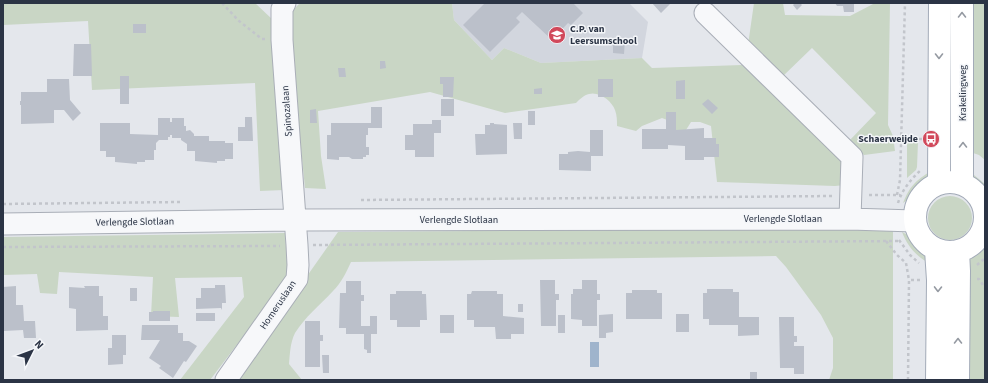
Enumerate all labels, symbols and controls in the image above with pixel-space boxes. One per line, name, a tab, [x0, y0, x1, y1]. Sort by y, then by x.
one-way arrow	[958, 12, 966, 18]
place label: C.P. van Leersumschool	[570, 22, 637, 48]
school or university icon: C.P. van Leersumschool	[547, 25, 567, 45]
one-way arrow	[935, 53, 943, 59]
street label: Krakelingweg	[956, 65, 970, 121]
street label: Spinozalaan	[278, 85, 296, 137]
bus stop icon: Schaerweijde	[921, 129, 941, 149]
place label: Schaerweijde	[858, 132, 918, 146]
one-way arrow	[959, 142, 967, 148]
street label: Verlengde Slotlaan	[744, 212, 822, 226]
street label: Verlengde Slotlaan	[420, 213, 498, 227]
street label: Verlengde Slotlaan	[96, 214, 174, 230]
street label: Homeruslaan	[256, 278, 300, 332]
one-way arrow	[934, 286, 942, 292]
north arrow	[12, 331, 52, 371]
text: N	[31, 337, 47, 352]
one-way arrow	[954, 338, 962, 344]

